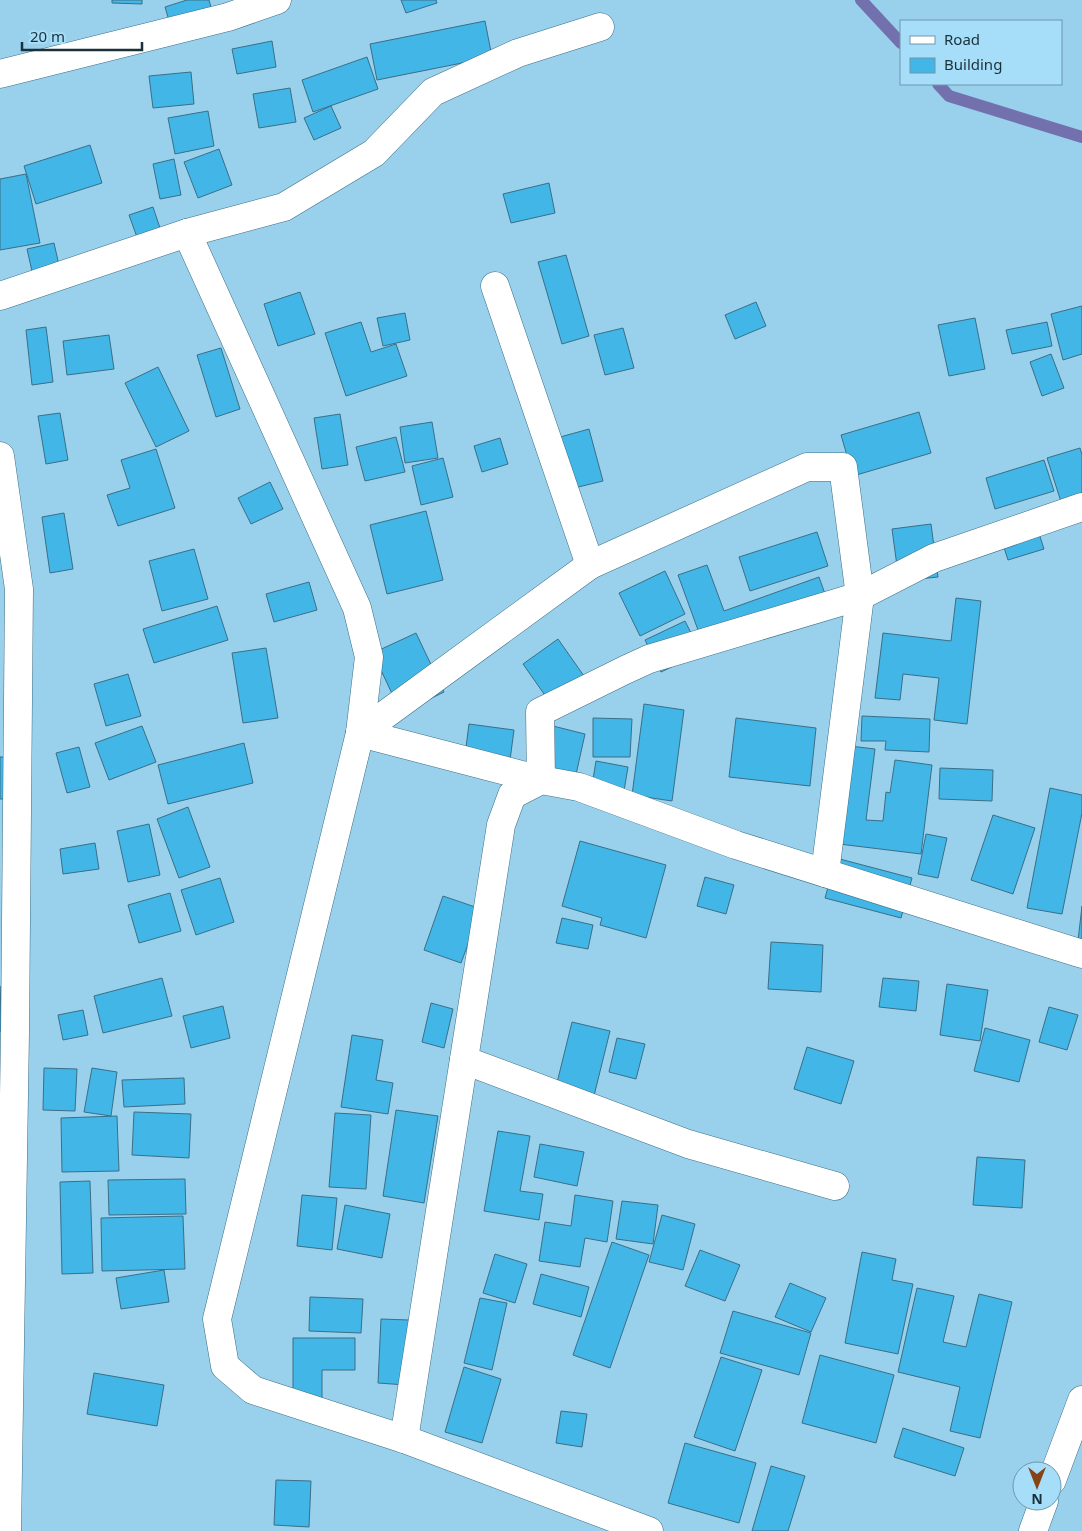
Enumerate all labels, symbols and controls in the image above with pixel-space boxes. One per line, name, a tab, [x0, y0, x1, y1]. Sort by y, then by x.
scale bar	[22, 20, 142, 52]
legend	[900, 20, 1062, 85]
text: 20 m	[30, 26, 65, 46]
text: Road	[944, 29, 980, 49]
text: Building	[944, 54, 1002, 74]
north arrow	[1012, 1461, 1062, 1511]
text: N	[1031, 1490, 1043, 1509]

